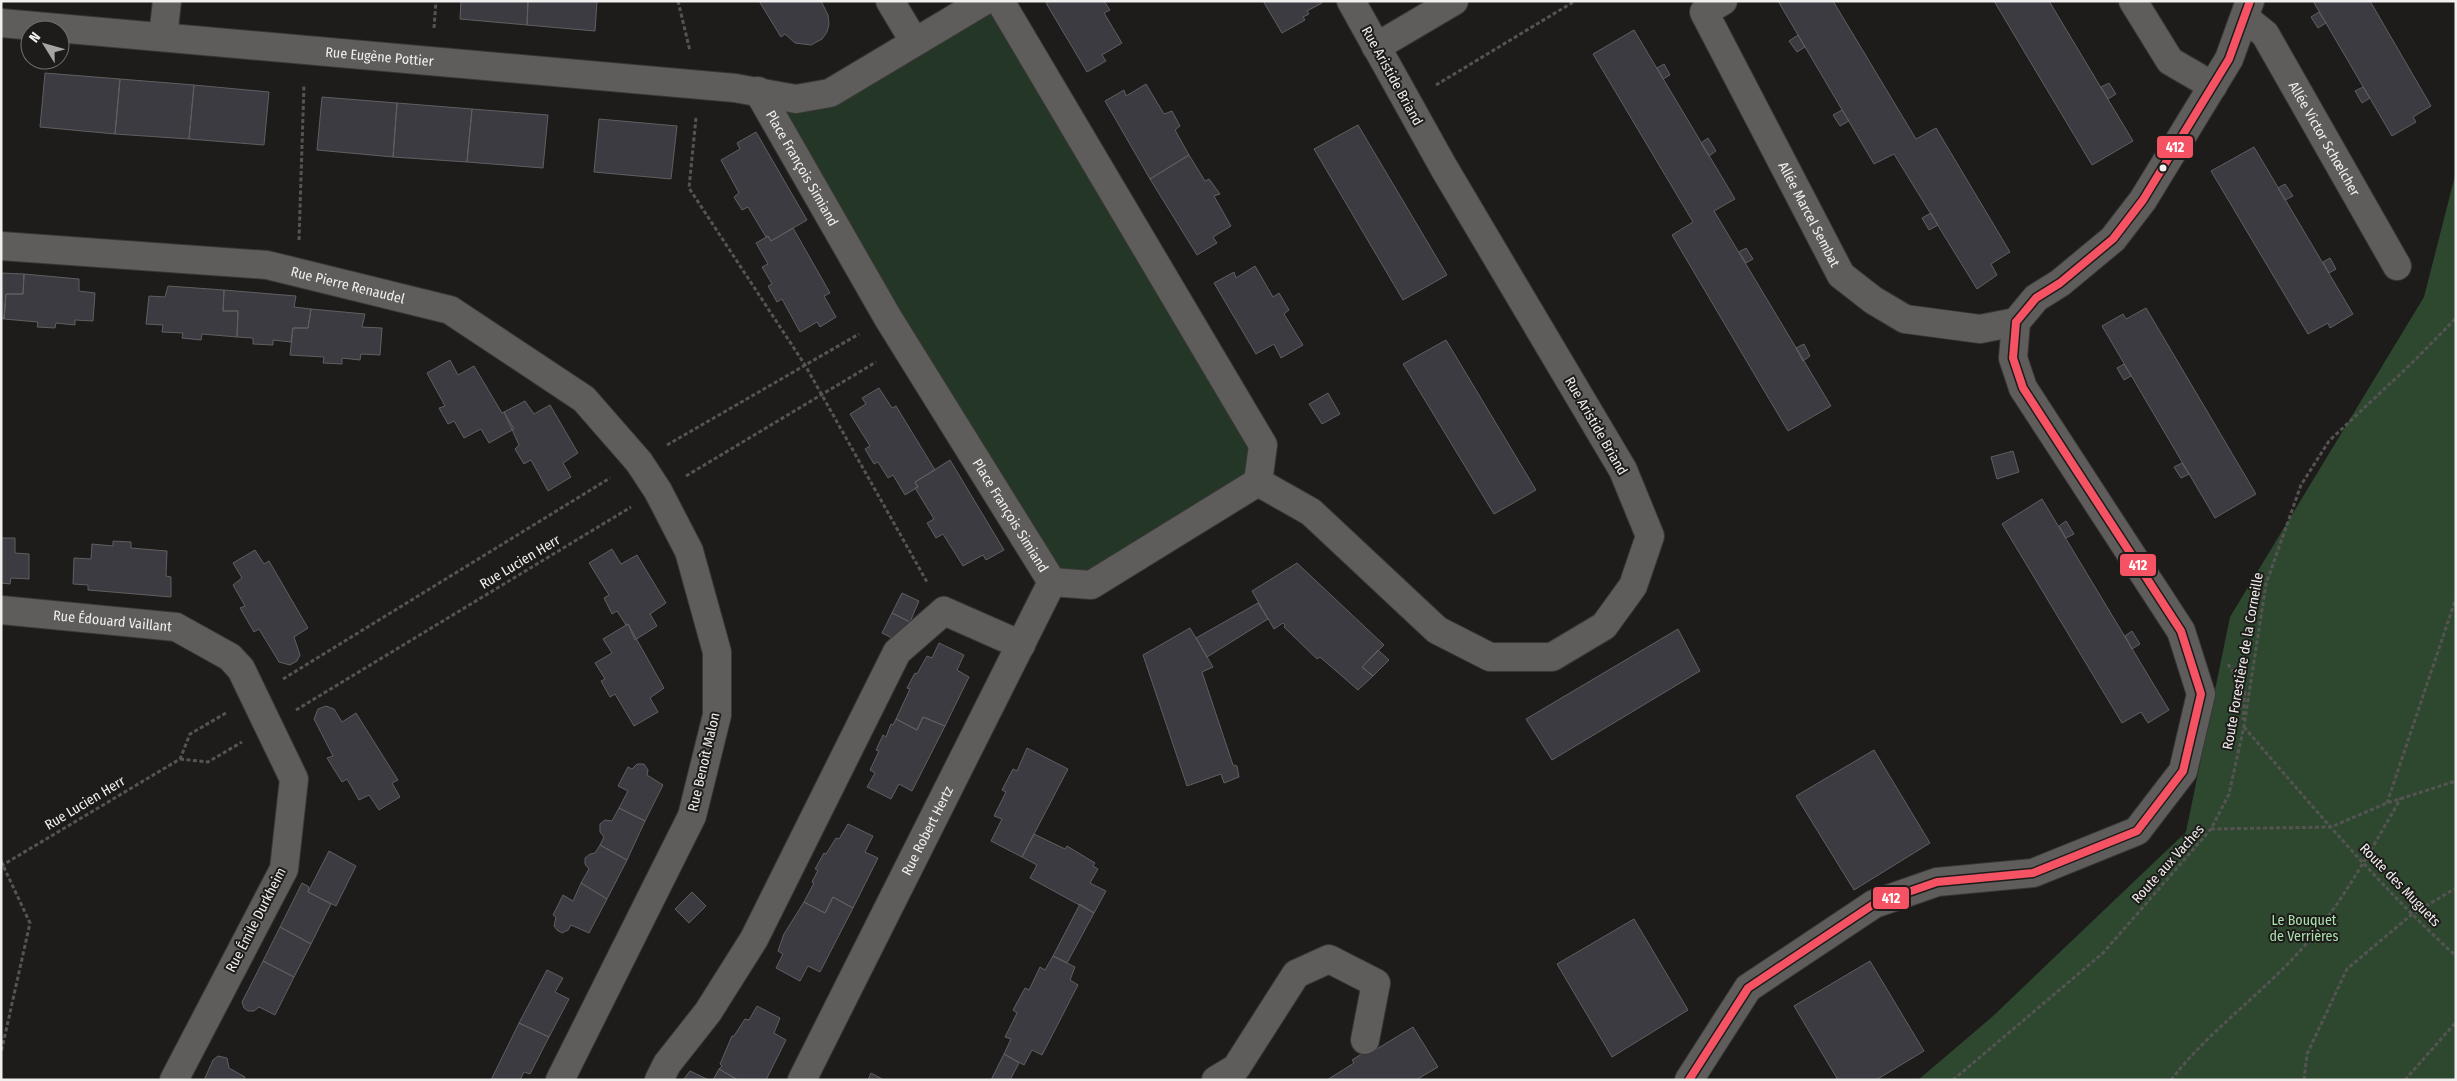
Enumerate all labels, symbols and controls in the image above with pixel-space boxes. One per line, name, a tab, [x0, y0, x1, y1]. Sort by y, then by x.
north arrow	[20, 20, 70, 70]
street label: Rue Aristide Briand	[1358, 24, 1426, 128]
text: N	[26, 29, 44, 46]
street label: Rue Eugène Pottier	[325, 43, 434, 70]
street label: Allée Victor Schœlcher	[2285, 78, 2364, 199]
street label: Place François Simiand	[762, 107, 842, 229]
line badge: 412	[2156, 135, 2194, 159]
text: 412	[2166, 139, 2185, 156]
street label: Allée Marcel Sembat	[1775, 159, 1844, 270]
unlabelled marker	[2158, 163, 2168, 173]
street label: Rue Pierre Renaudel	[289, 263, 407, 307]
street label: Rue Aristide Briand	[1561, 374, 1631, 478]
street label: Place François Simiand	[969, 455, 1052, 575]
street label: Rue Lucien Herr	[477, 531, 563, 593]
line badge: 412	[2119, 553, 2157, 577]
text: 412	[2129, 557, 2148, 574]
street label: Route Forestière de la Corneille	[2219, 571, 2267, 751]
street label: Rue Édouard Vaillant	[52, 607, 173, 635]
street label: Rue Benoît Malon	[684, 711, 724, 813]
street label: Rue Lucien Herr	[42, 772, 128, 834]
street label: Rue Robert Hertz	[898, 783, 957, 878]
street label: Route aux Vaches	[2128, 821, 2208, 907]
street label: Route des Muguets	[2356, 840, 2444, 930]
street label: Rue Émile Durkheim	[221, 864, 290, 975]
line badge: 412	[1872, 886, 1910, 910]
text: 412	[1882, 890, 1901, 907]
park label: Le Bouquet de Verrières	[2269, 912, 2339, 945]

